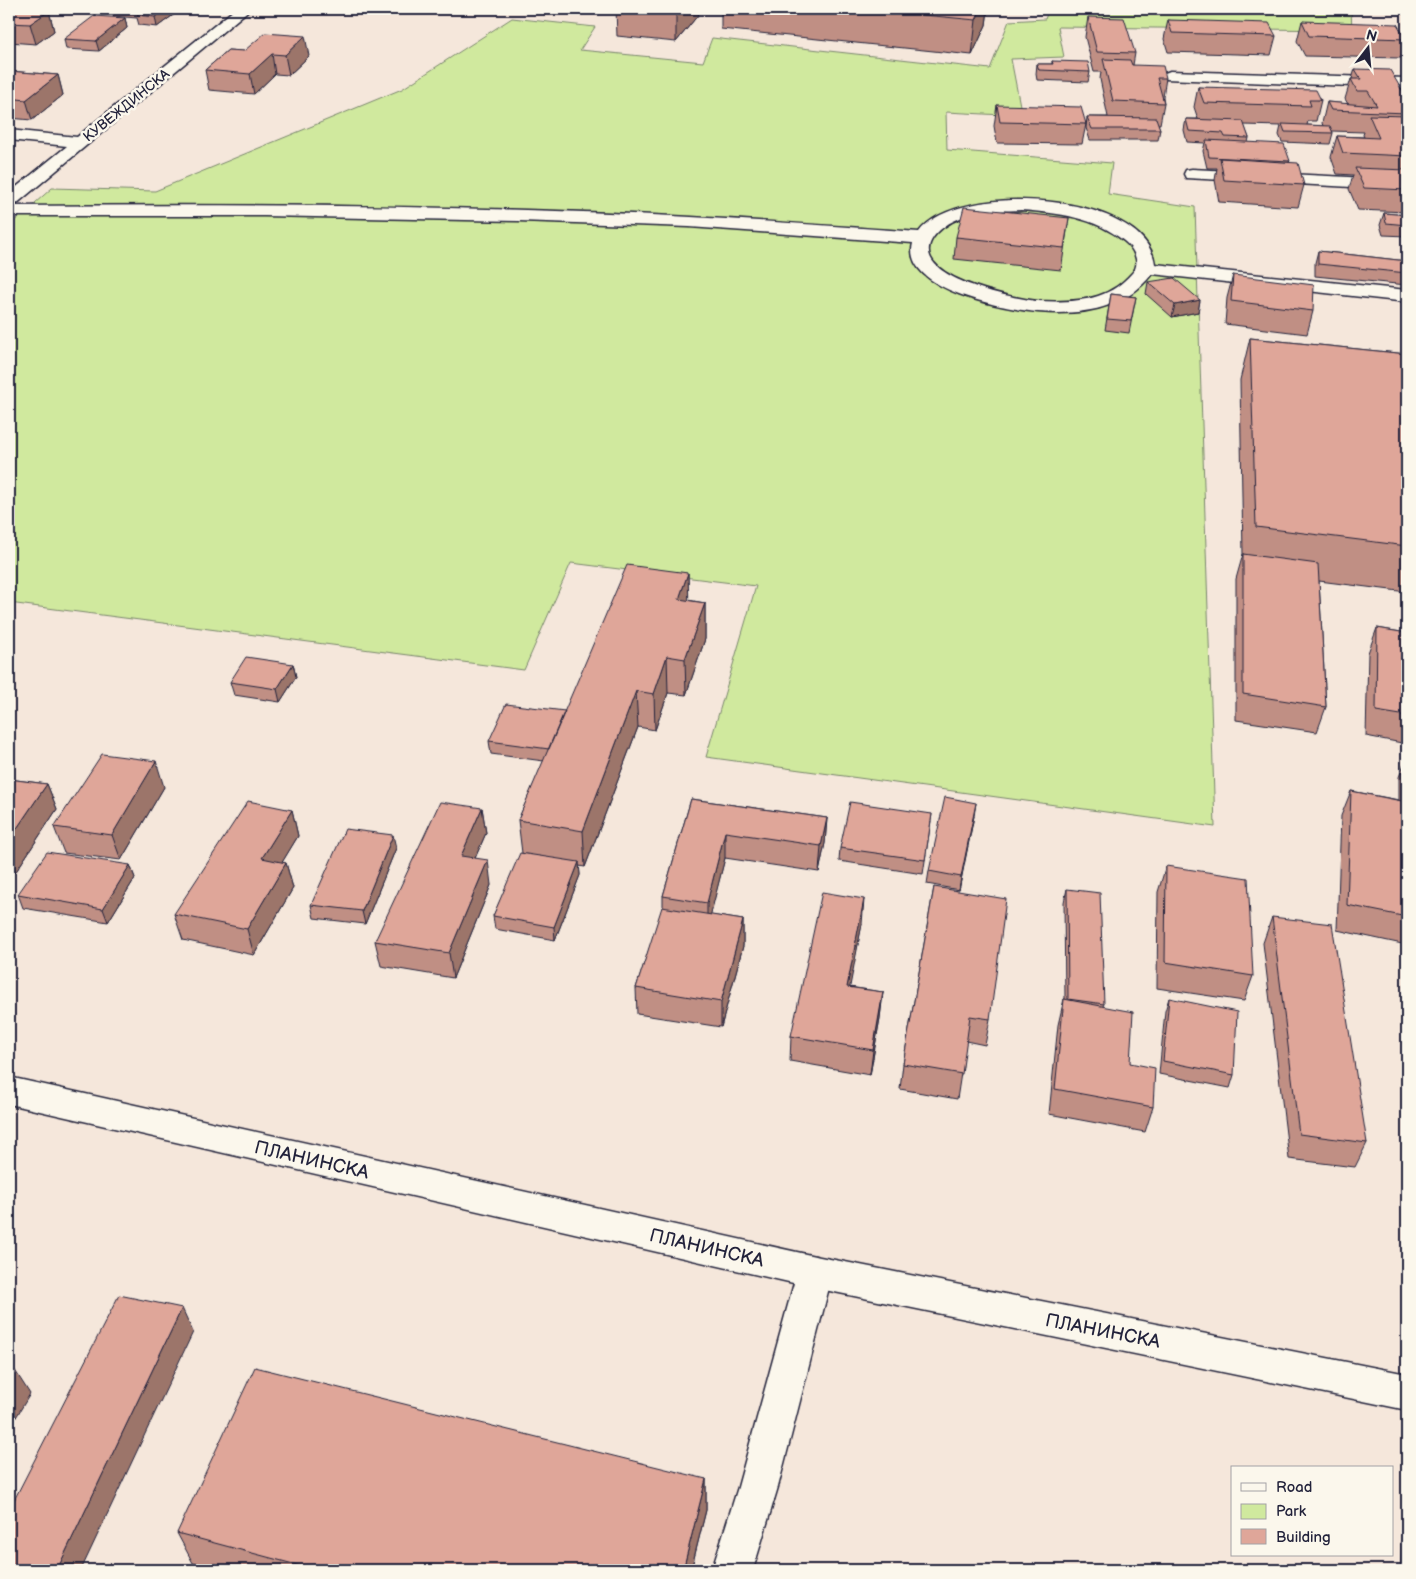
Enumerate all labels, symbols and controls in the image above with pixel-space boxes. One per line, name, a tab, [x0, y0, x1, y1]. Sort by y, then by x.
north arrow	[1344, 22, 1394, 72]
text: N	[1364, 26, 1379, 46]
street label: КУВЕЖДИНСКА	[80, 65, 173, 145]
street label: ПЛАНИНСКА	[252, 1136, 372, 1185]
street label: ПЛАНИНСКА	[647, 1224, 767, 1273]
street label: ПЛАНИНСКА	[1043, 1309, 1163, 1354]
legend	[1231, 1466, 1394, 1556]
text: Road	[1276, 1478, 1312, 1497]
text: Park	[1276, 1502, 1307, 1521]
text: Building	[1276, 1528, 1331, 1547]

